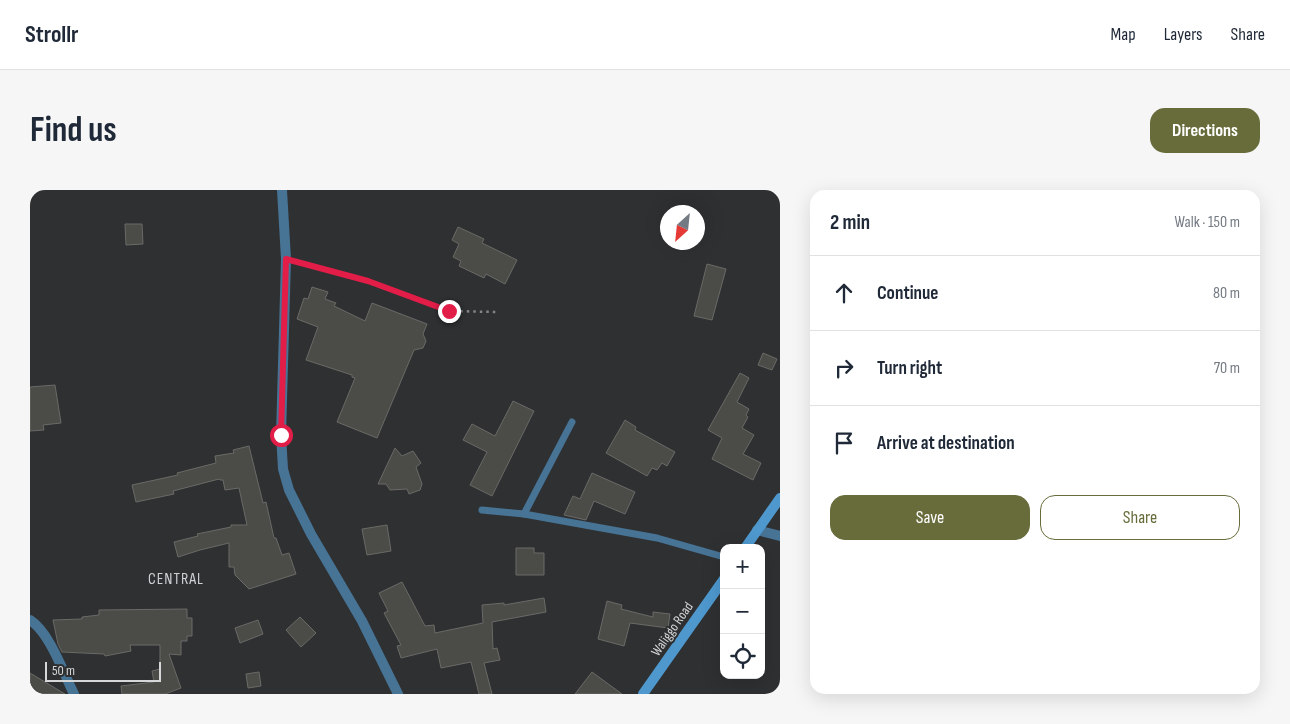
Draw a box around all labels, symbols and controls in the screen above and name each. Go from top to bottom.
text: Strollr [25,20,79,49]
text: Map [1111,24,1136,45]
text: Layers [1164,24,1203,45]
text: Share [1231,24,1265,45]
button: Directions [1150,108,1260,153]
text: Find us [30,109,117,152]
north arrow [660,205,705,250]
text: 2 min [830,210,870,235]
text: Walk · 150 m [1175,213,1240,232]
icon: ahead [830,279,858,307]
text: Continue [877,282,938,305]
text: 80 m [1213,284,1240,303]
route end [438,300,461,323]
icon: right [830,354,858,382]
text: Turn right [877,357,942,380]
text: 70 m [1214,359,1240,378]
route start [270,424,293,447]
icon: arrive [830,429,858,457]
text: Arrive at destination [877,432,1015,455]
button: Save [830,495,1030,540]
button: Share [1040,495,1240,540]
map controls [720,544,765,679]
button: + [720,544,765,589]
district label: CENTRAL [148,570,204,589]
button: − [720,589,765,634]
street label: Waliggo Road [647,599,697,659]
button: locate [720,634,765,679]
scale bar [45,659,161,682]
text: 50 m [52,662,75,679]

